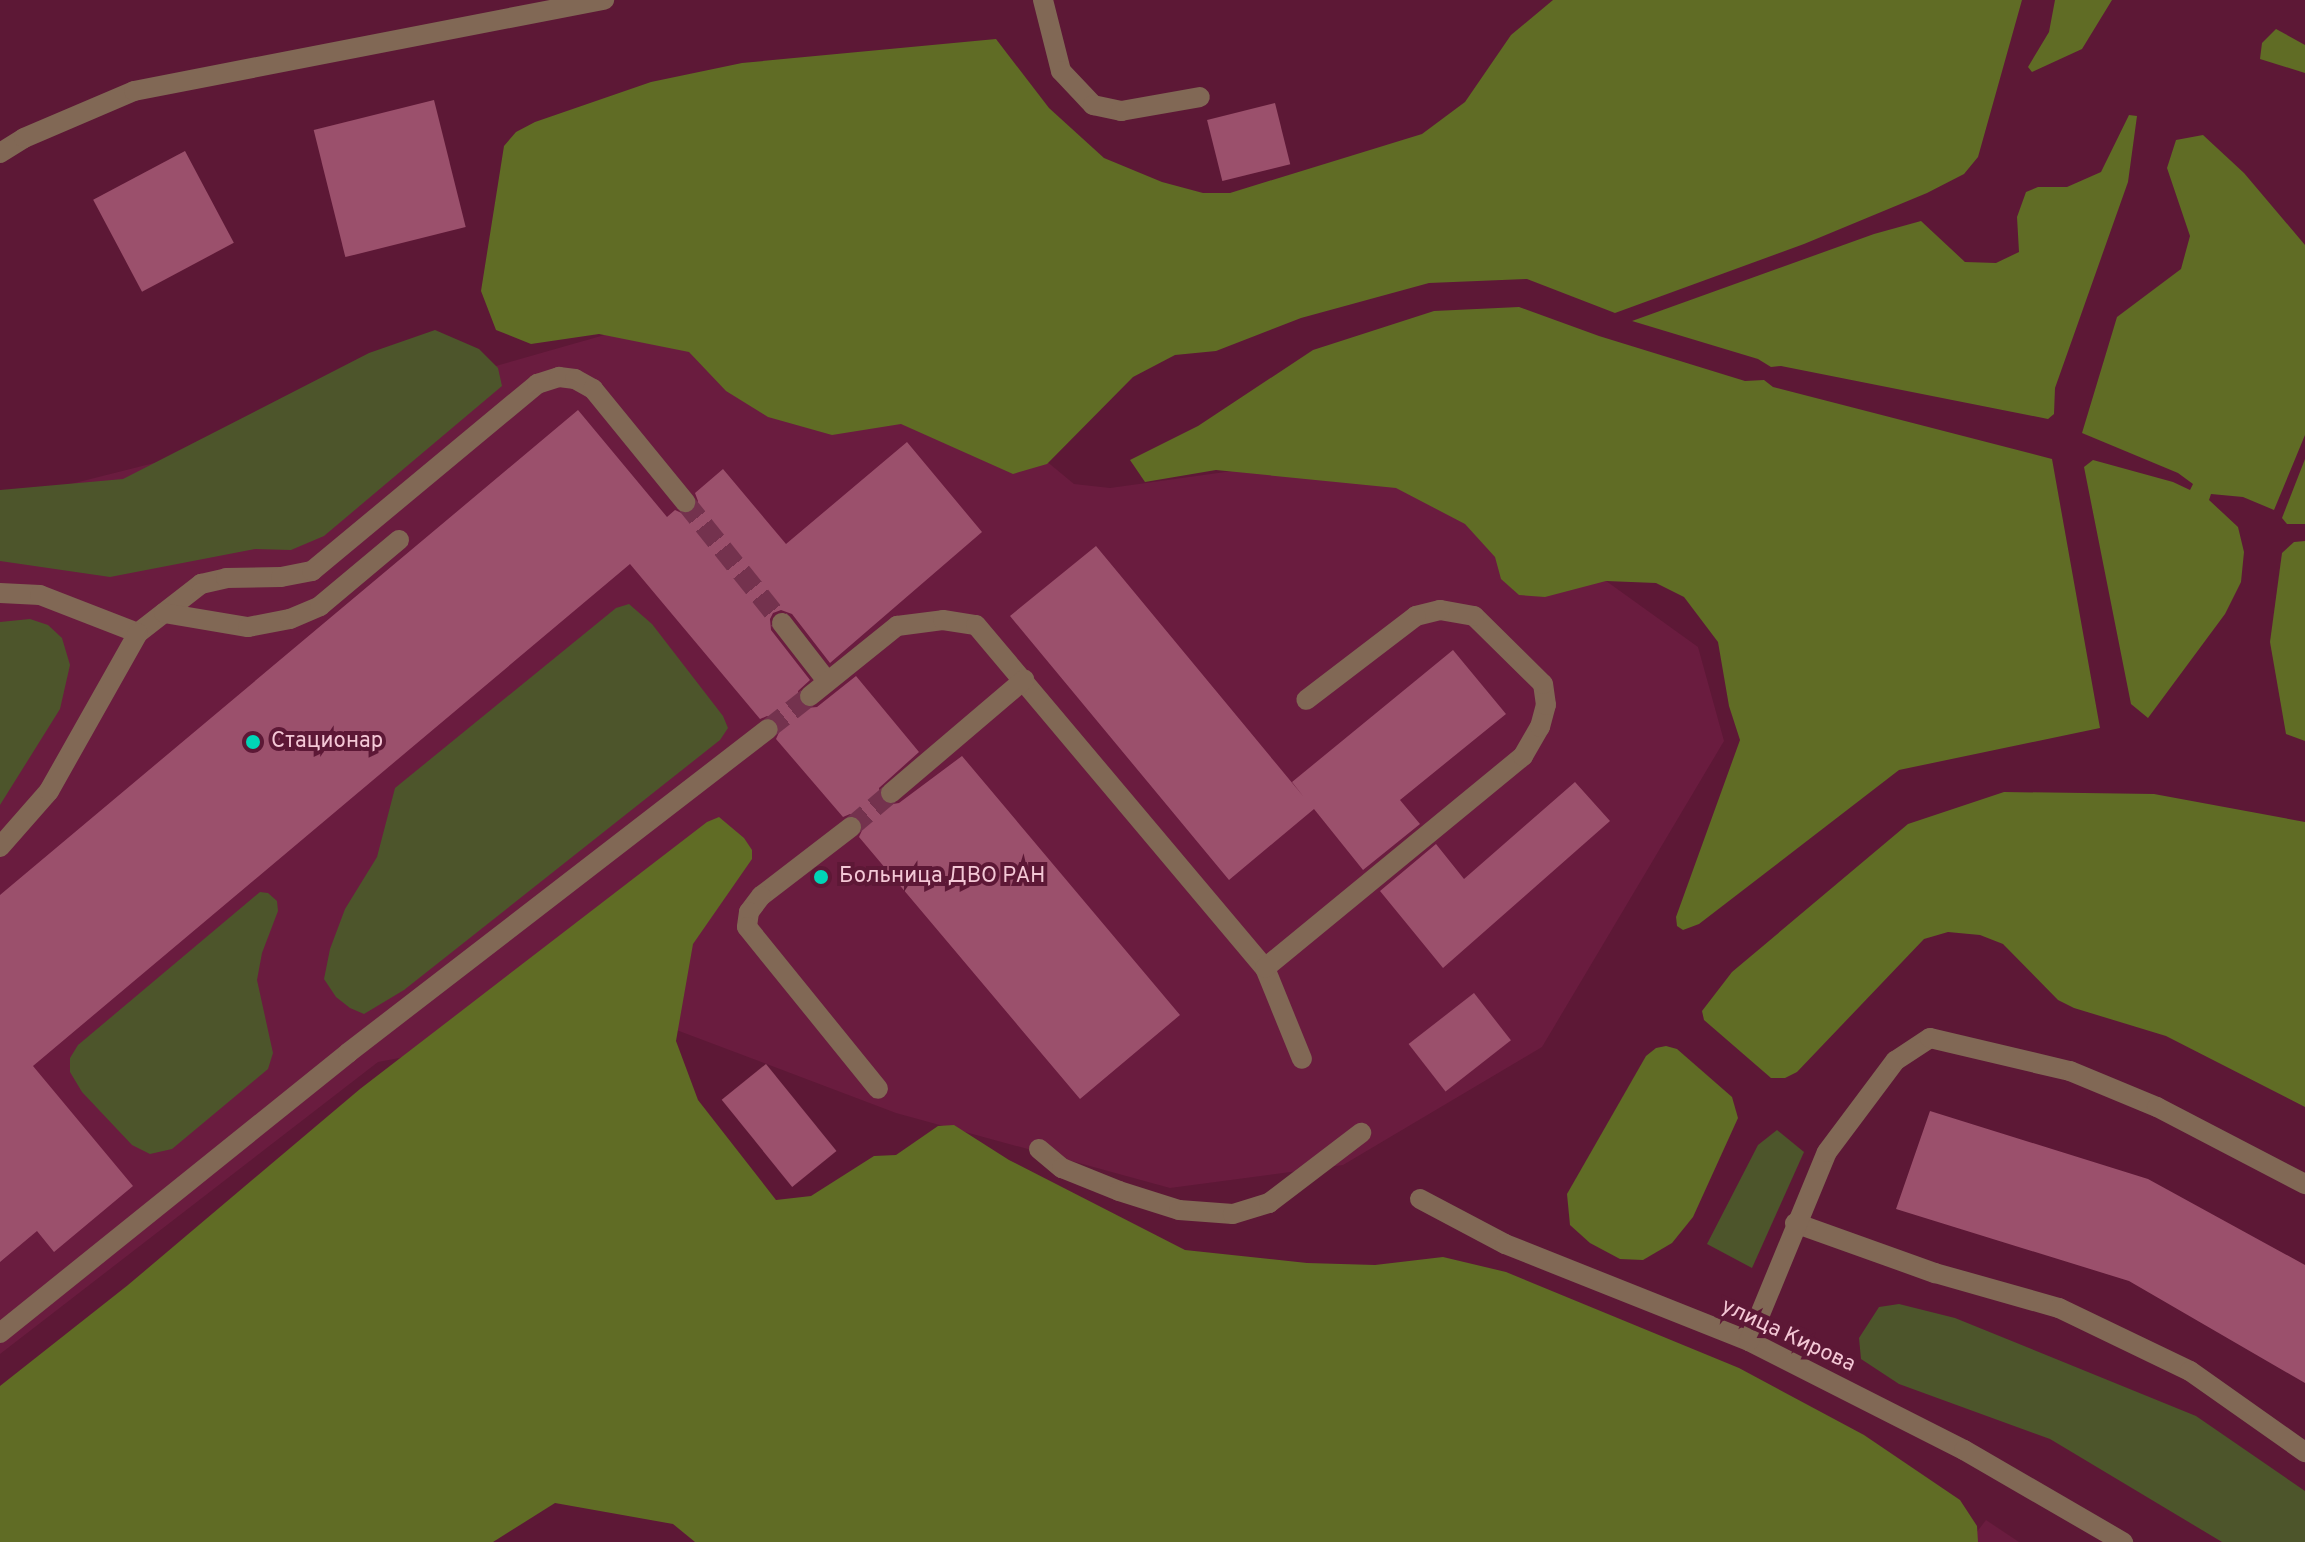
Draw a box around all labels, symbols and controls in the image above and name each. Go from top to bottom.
place label: Стационар [271,729,383,755]
marker: Стационар [242,731,264,753]
place label: Больница ДВО РАН [839,864,1045,890]
marker: Больница ДВО РАН [810,866,832,888]
street label: улица Кирова [1717,1293,1859,1379]

